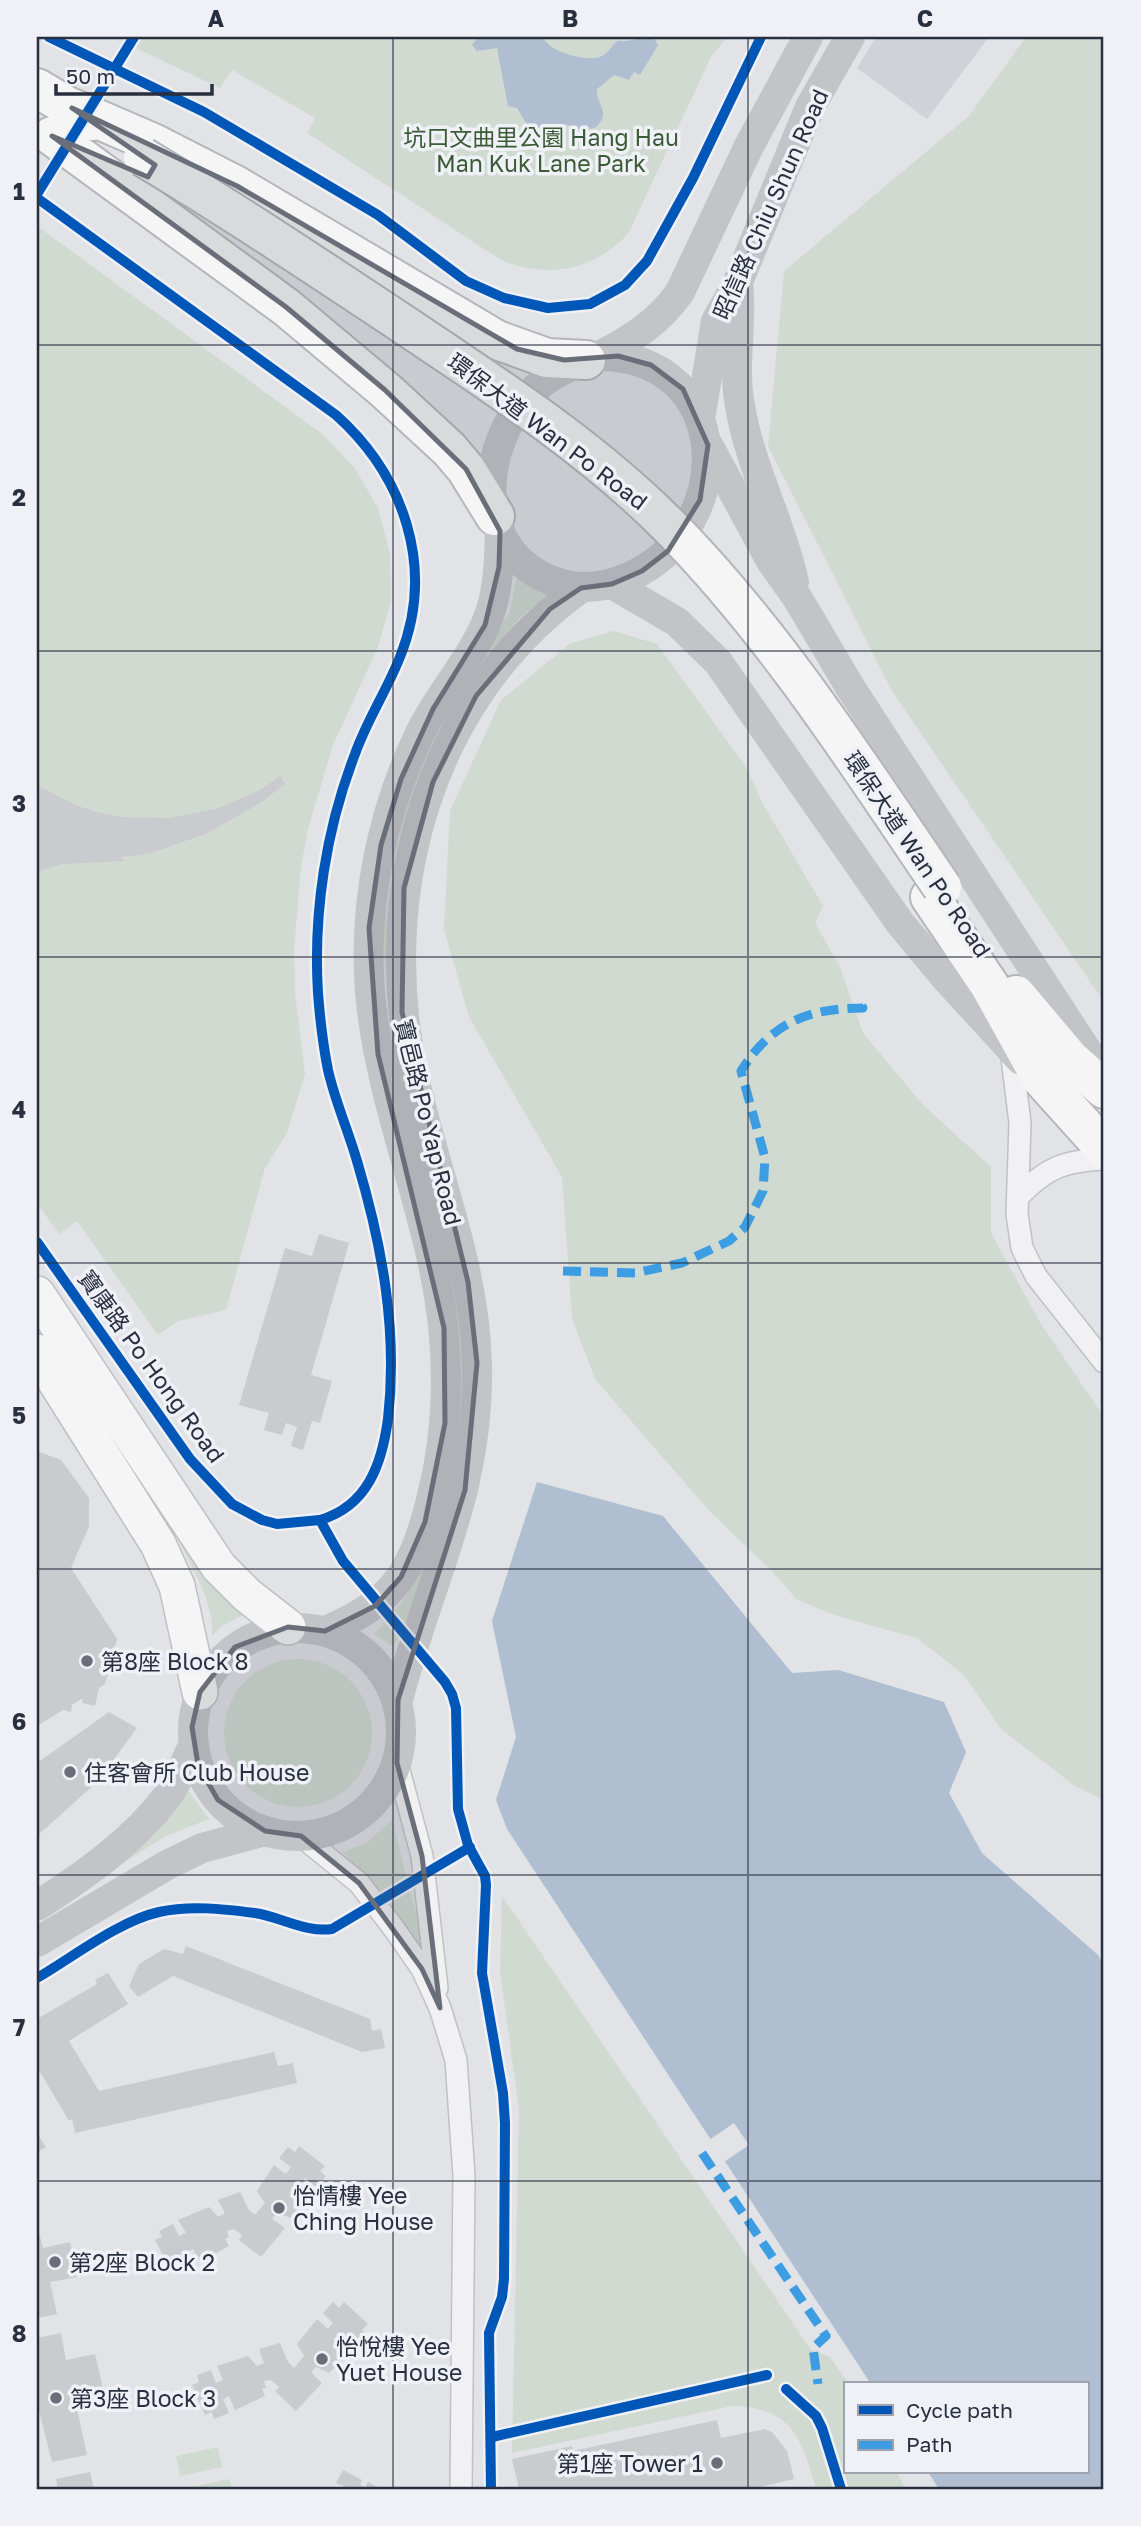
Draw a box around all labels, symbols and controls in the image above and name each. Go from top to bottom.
text: A [208,4,225,32]
text: B [562,4,578,32]
text: C [917,4,933,32]
scale bar [56,52,212,96]
text: 50 m [66,63,115,89]
street label: 昭信路 Chiu Shun Road [706,84,834,324]
park label: 坑口文曲里公園 Hang Hau Man Kuk Lane Park [403,123,679,177]
text: 1 [13,177,25,205]
street label: 環保大道 Wan Po Road [443,347,653,515]
text: 2 [12,483,26,511]
street label: 環保大道 Wan Po Road [839,746,997,962]
text: 3 [12,789,26,817]
street label: 寶邑路 Po Yap Road [390,1016,468,1228]
text: 4 [12,1095,26,1123]
street label: 寶康路 Po Hong Road [73,1264,231,1468]
text: 5 [12,1401,26,1429]
place label: 第8座 Block 8 [101,1647,248,1675]
marker: 第8座 Block 8 [79,1653,95,1669]
text: 6 [12,1707,26,1735]
place label: 住客會所 Club House [84,1758,309,1786]
marker: 住客會所 Club House [62,1764,78,1780]
text: 7 [13,2013,25,2041]
place label: 怡情樓 Yee Ching House [293,2181,434,2235]
marker: 怡情樓 Yee Ching House [271,2200,287,2216]
place label: 第2座 Block 2 [69,2248,215,2276]
marker: 第2座 Block 2 [47,2254,63,2270]
text: 8 [12,2319,26,2347]
place label: 怡悅樓 Yee Yuet House [336,2332,462,2386]
marker: 怡悅樓 Yee Yuet House [314,2351,330,2367]
legend [844,2382,1088,2474]
place label: 第3座 Block 3 [70,2384,216,2412]
marker: 第3座 Block 3 [48,2390,64,2406]
text: Cycle path [906,2397,1013,2423]
text: Path [906,2431,953,2457]
place label: 第1座 Tower 1 [557,2449,703,2477]
marker: 第1座 Tower 1 [709,2455,725,2471]

